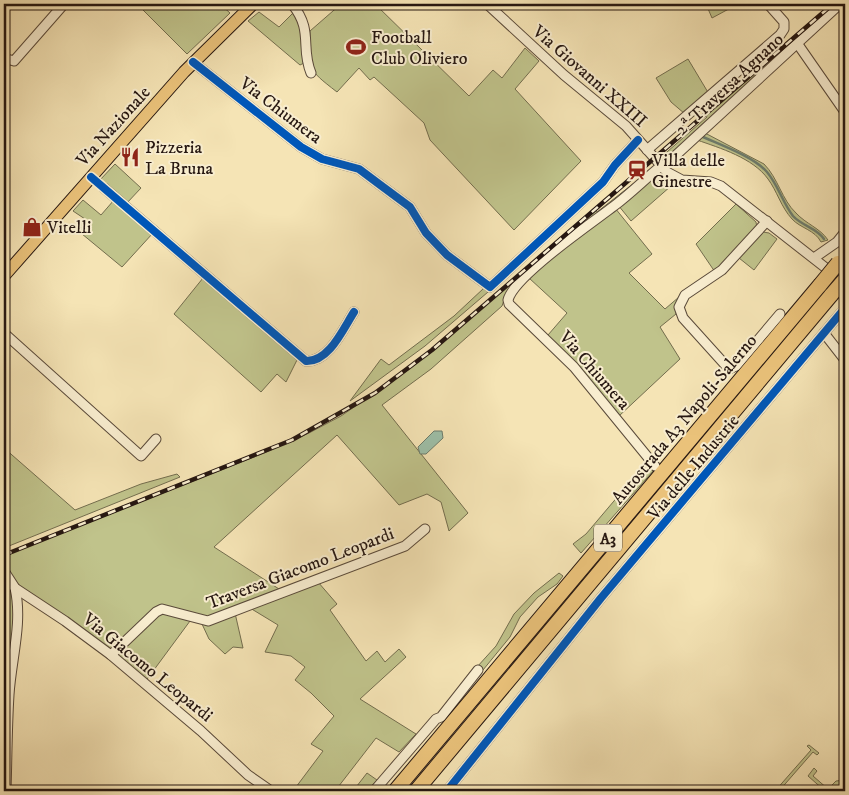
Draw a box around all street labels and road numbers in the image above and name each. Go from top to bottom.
street label: Via Giovanni XXIII [527,20,651,132]
street label: 2ª Traversa Agnano [671,29,789,141]
street label: Via Chiumera [234,72,326,149]
street label: Via Nazionale [71,82,156,172]
street label: Via Chiumera [553,326,635,415]
street label: Autostrada A3 Napoli-Salerno [607,330,762,509]
street label: Via delle Industrie [643,410,744,526]
street label: Traversa Giacomo Leopardi [203,523,397,615]
road number: A3 [594,524,622,552]
street label: Via Giacomo Leopardi [77,608,217,727]

